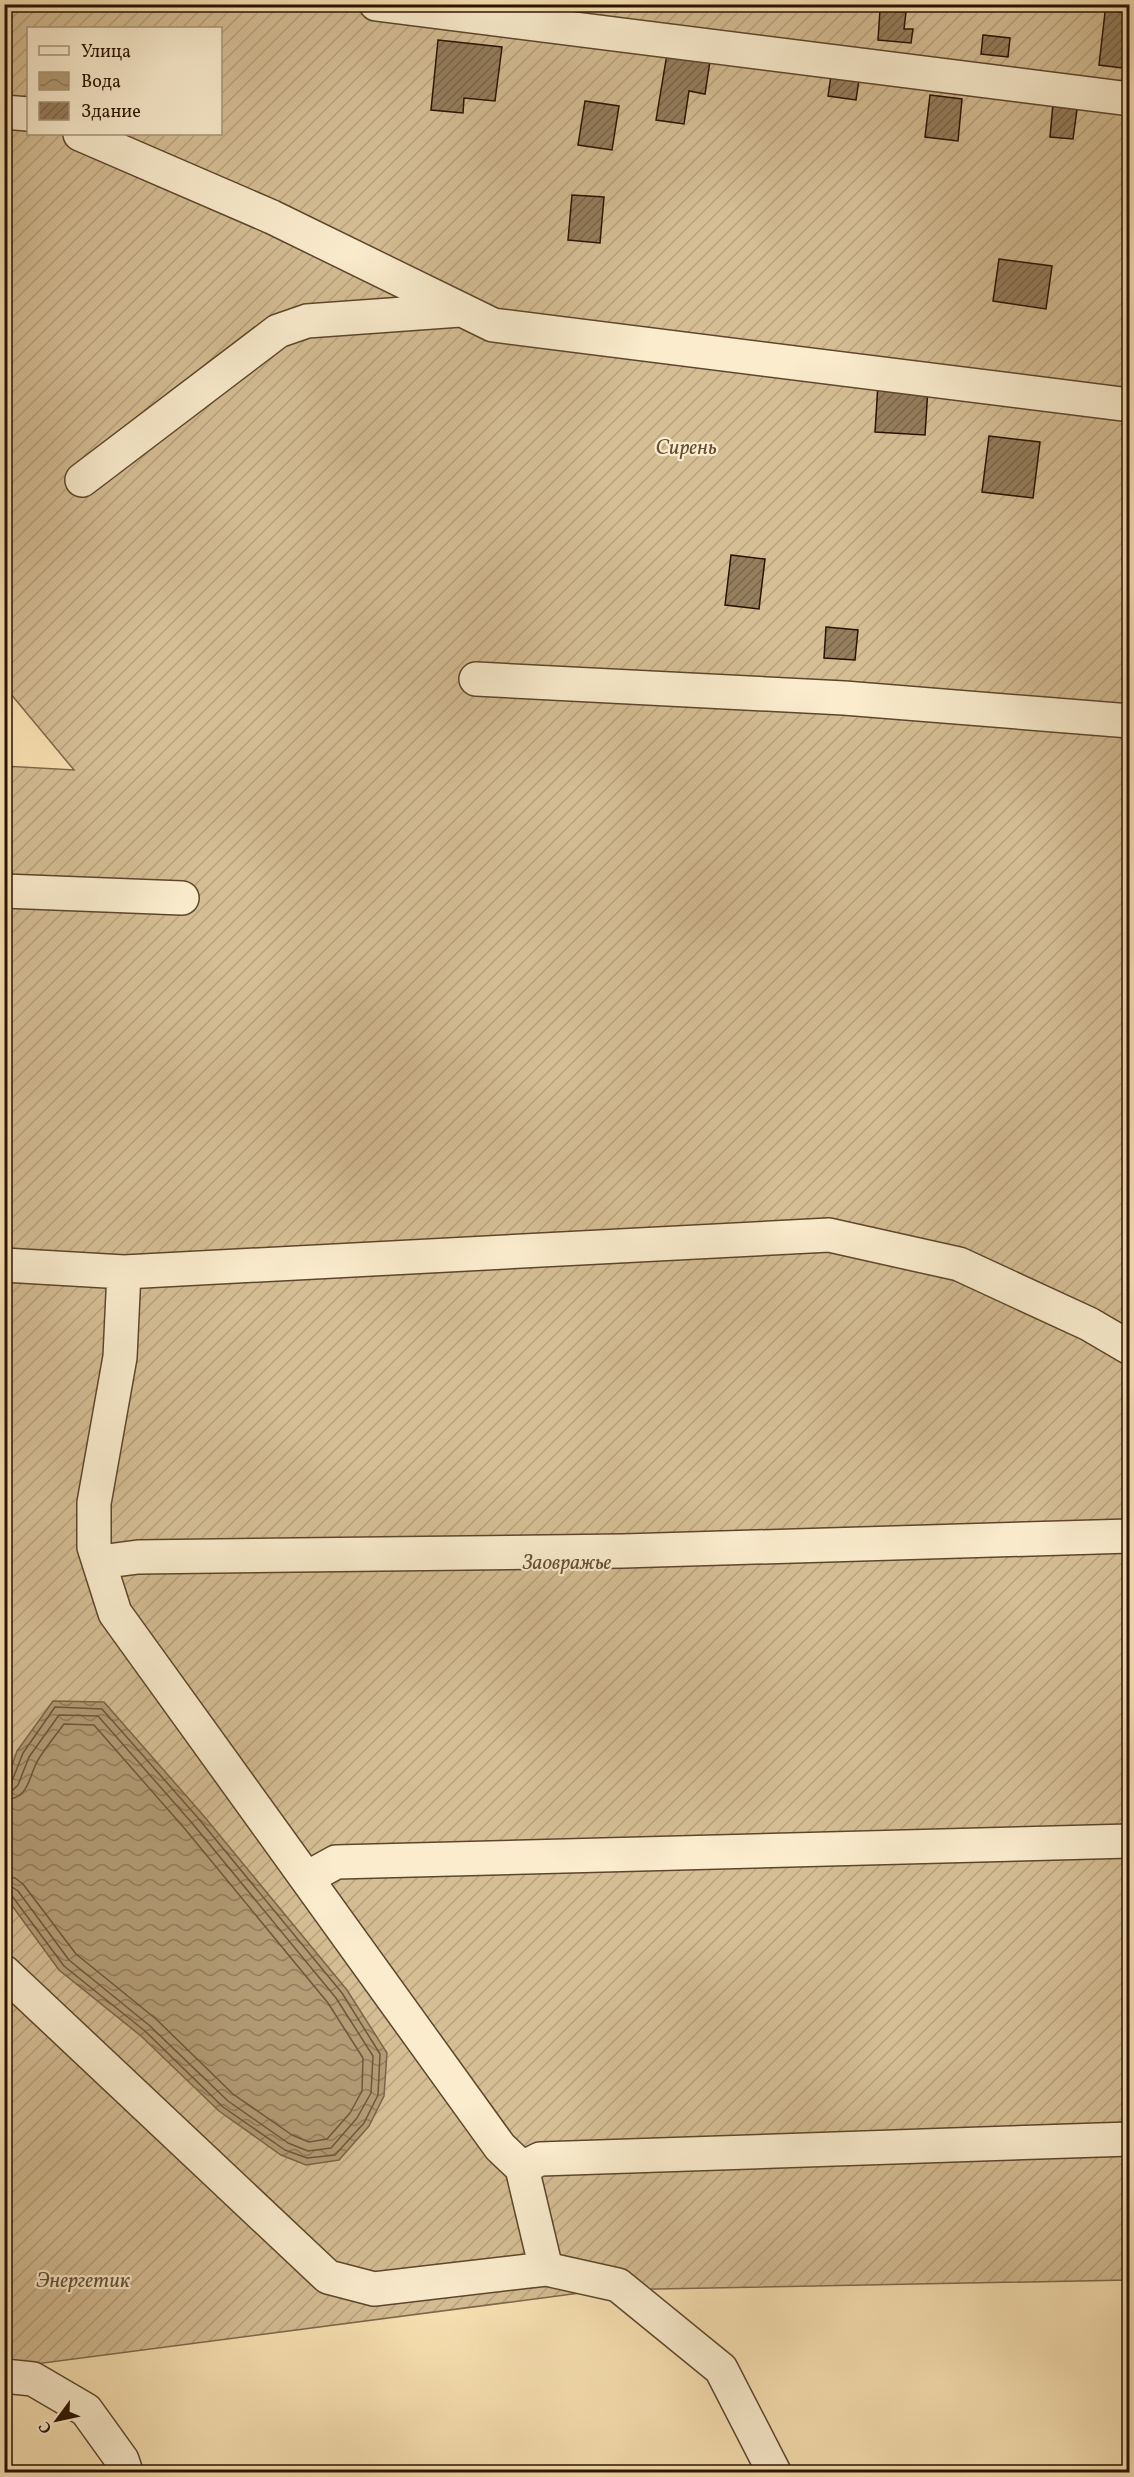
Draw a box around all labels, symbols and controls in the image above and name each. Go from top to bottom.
legend [27,27,222,135]
text: Улица [81,40,131,65]
text: Вода [81,70,121,95]
text: Здание [81,100,141,125]
park label: Сирень [655,434,717,463]
park label: Заовражье [522,1549,612,1578]
park label: Энергетик [36,2267,131,2296]
north arrow [27,2390,87,2450]
text: С [34,2417,58,2437]

